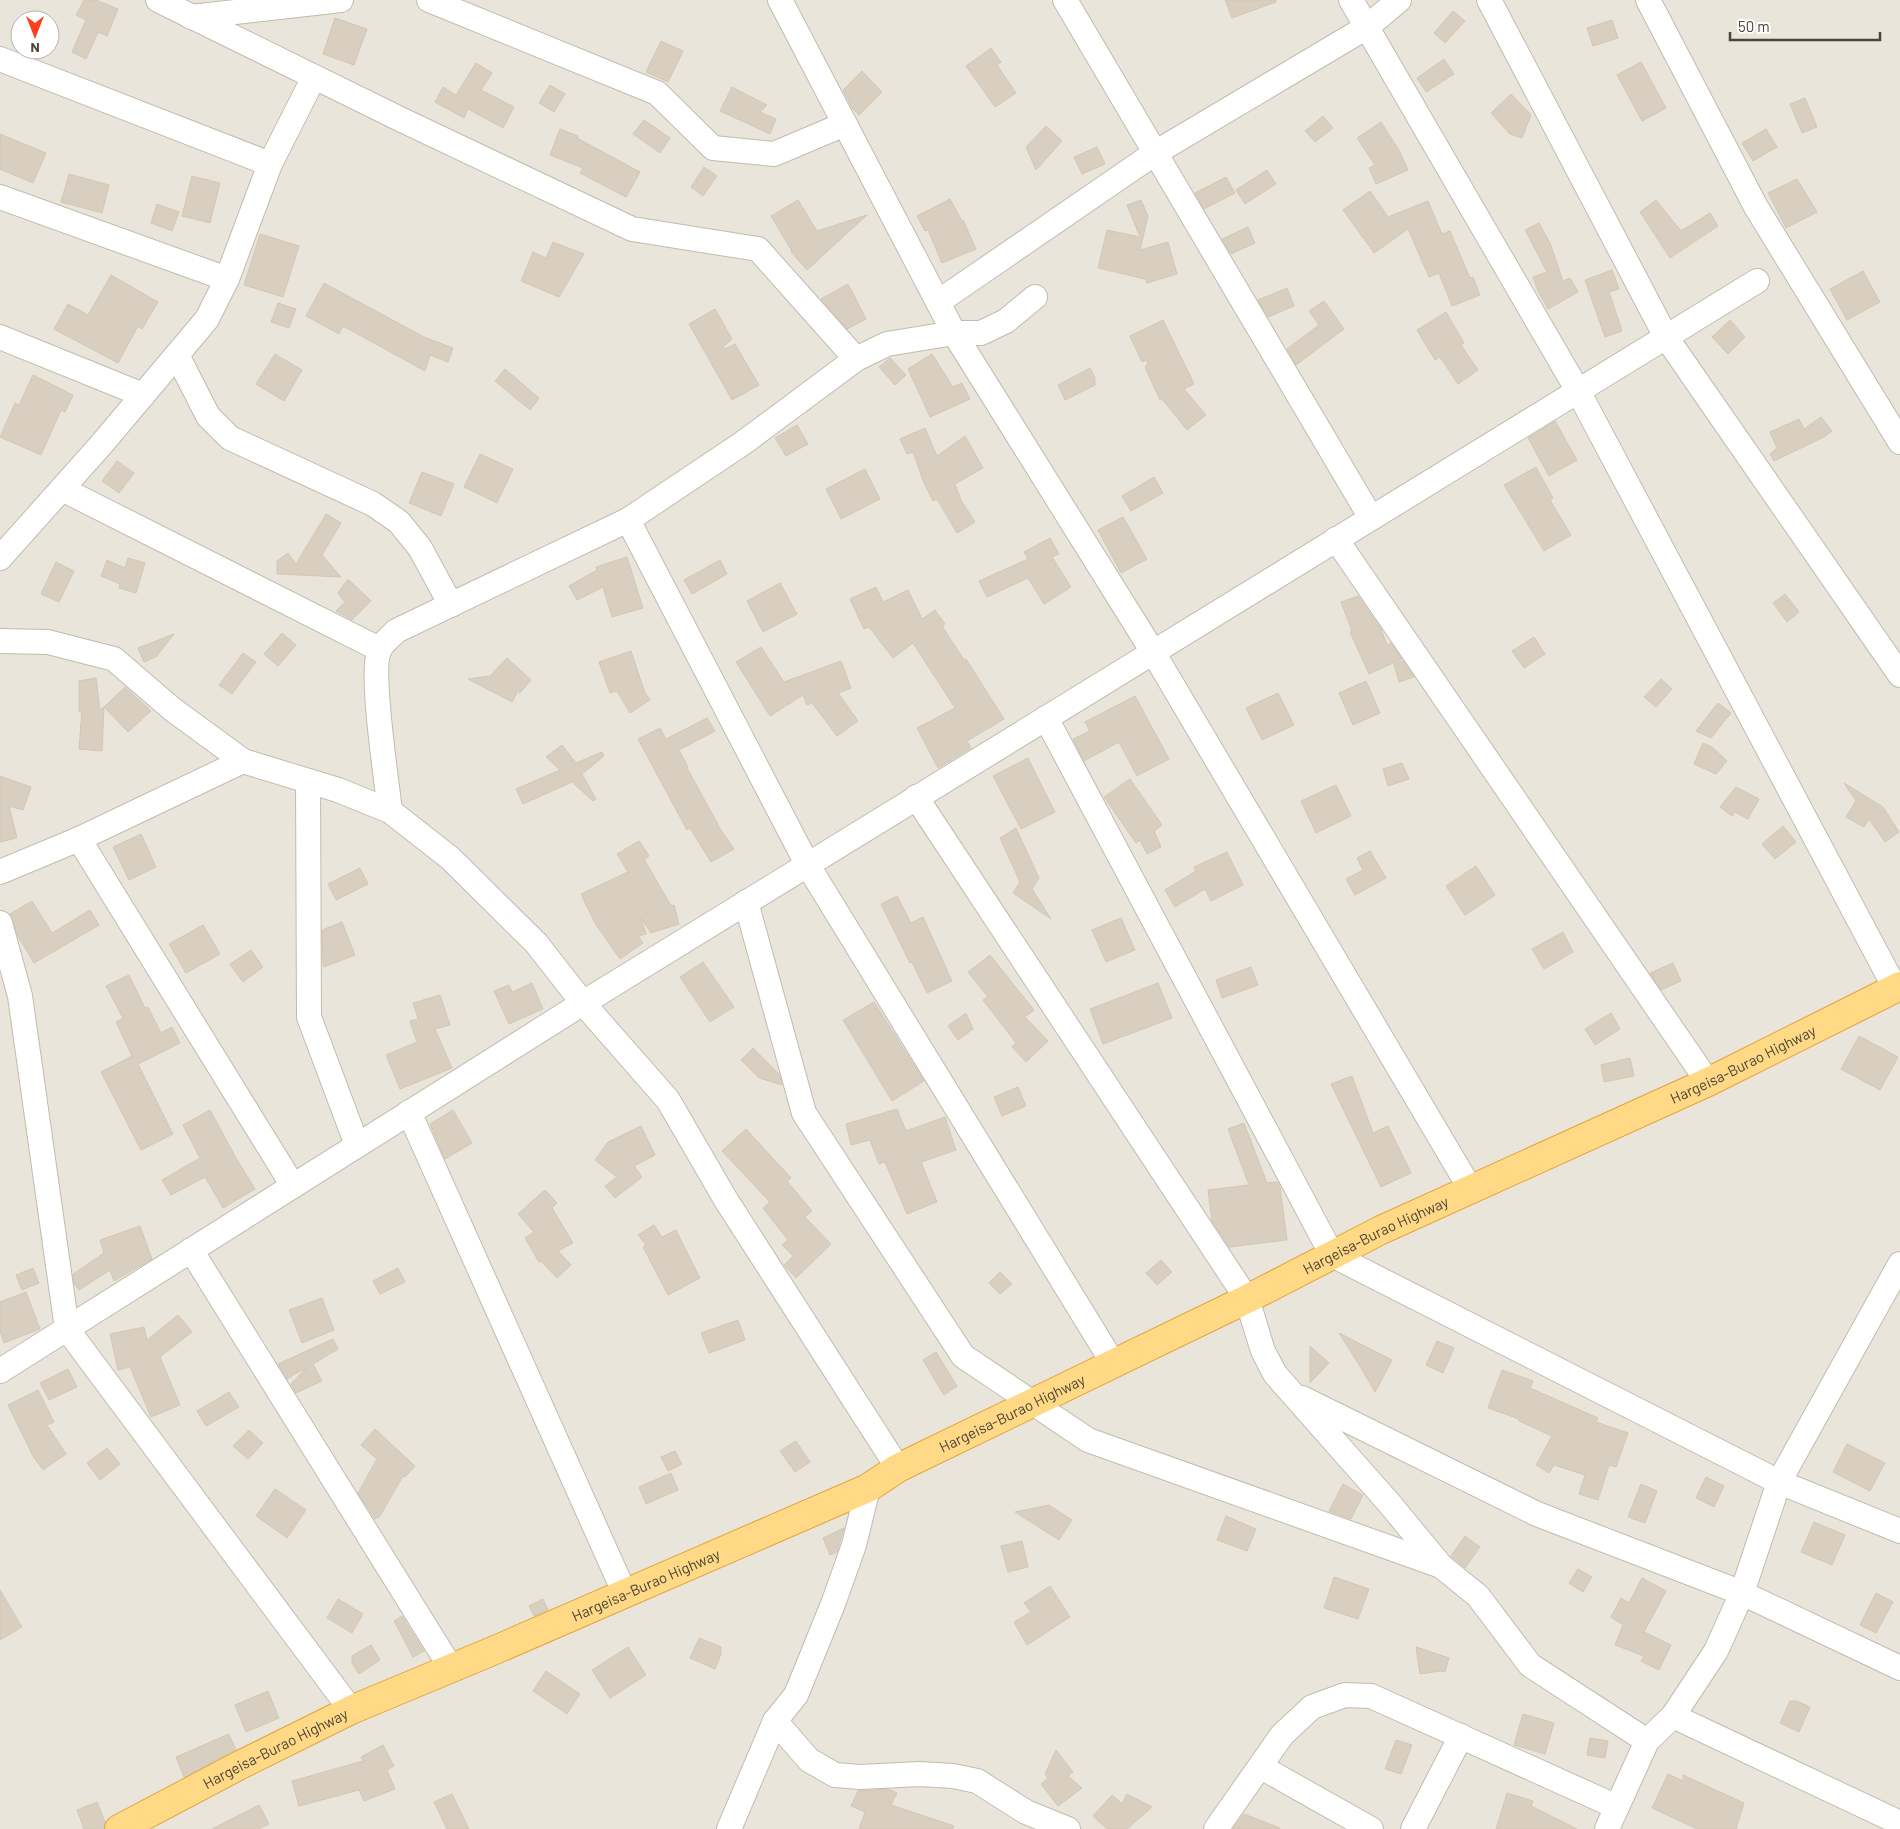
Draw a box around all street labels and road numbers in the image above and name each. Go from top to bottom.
street label: Hargeisa-Burao Highway [1667,1021,1819,1107]
street label: Hargeisa-Burao Highway [1300,1192,1451,1278]
street label: Hargeisa-Burao Highway [936,1370,1088,1456]
street label: Hargeisa-Burao Highway [569,1544,723,1625]
street label: Hargeisa-Burao Highway [200,1704,351,1792]

